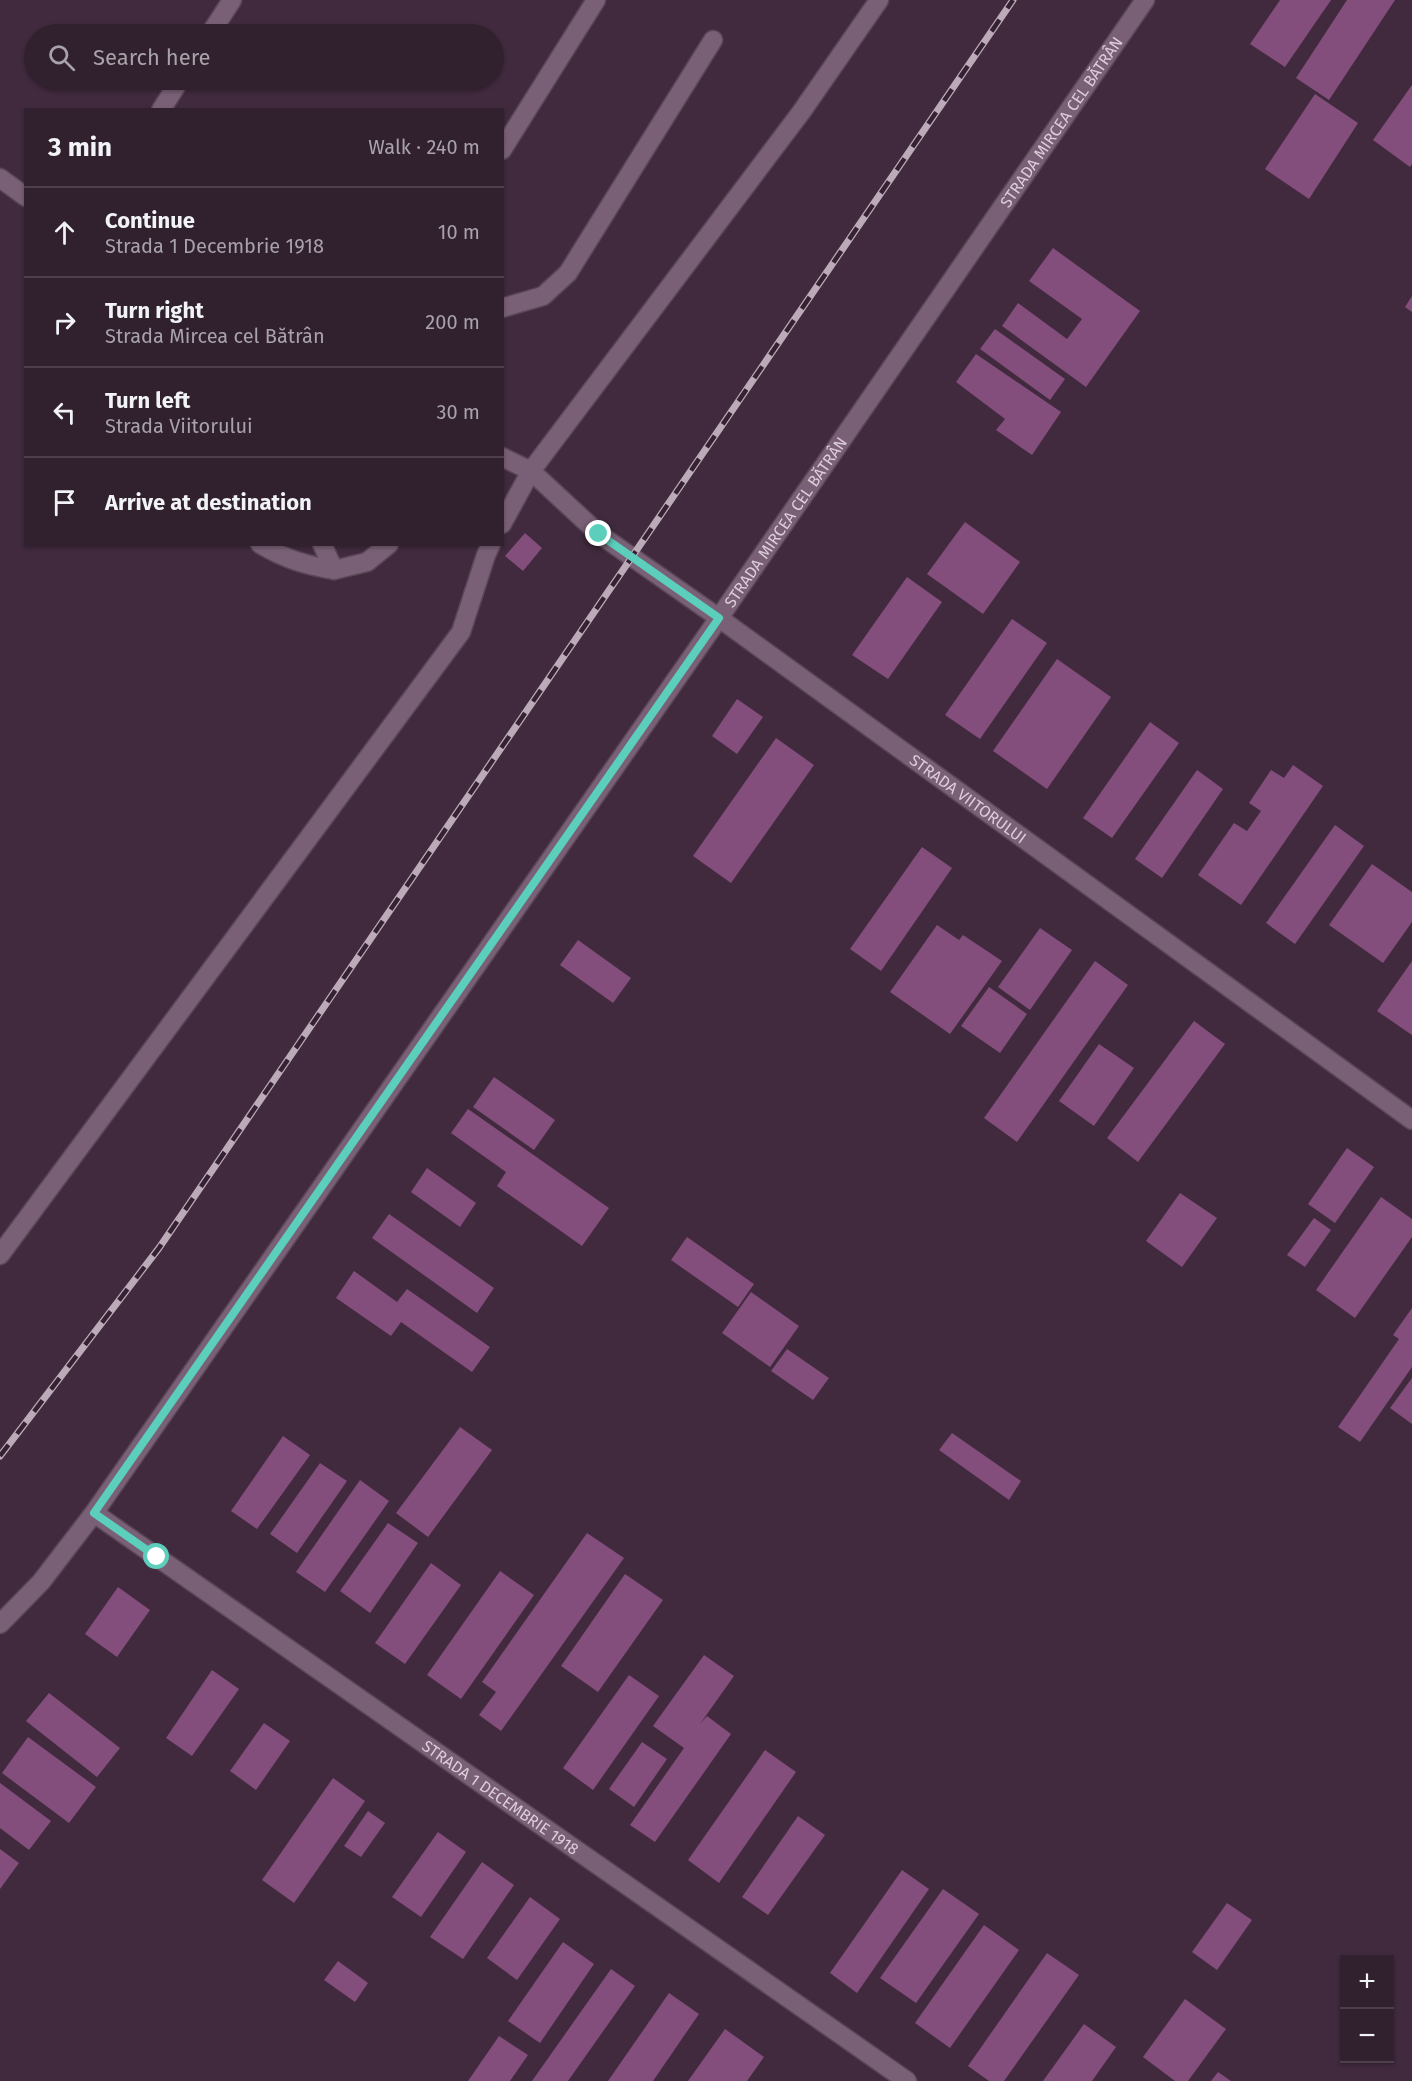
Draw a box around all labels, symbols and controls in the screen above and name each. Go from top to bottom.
search box [24,24,504,90]
street label: STRADA MIRCEA CEL BĂTRÂN [996,33,1127,211]
icon: search [45,41,78,74]
text: Search here [93,44,211,71]
text: 3 min [48,132,112,163]
text: Walk · 240 m [368,135,480,159]
text: Continue [105,207,195,234]
icon: ahead [48,216,81,249]
text: 10 m [438,220,480,244]
text: Strada 1 Decembrie 1918 [105,234,324,258]
text: Turn right [105,297,204,324]
icon: right [48,306,81,339]
text: 200 m [425,310,480,334]
text: Strada Mircea cel Bătrân [105,324,325,348]
text: Turn left [105,387,190,414]
icon: left [48,396,81,429]
text: 30 m [436,400,480,424]
text: Strada Viitorului [105,414,253,438]
street label: STRADA MIRCEA CEL BĂTRÂN [720,433,851,611]
icon: arrive [48,486,81,519]
text: Arrive at destination [105,489,312,516]
route end [585,520,611,546]
street label: STRADA VIITORULUI [906,750,1030,847]
route start [143,1543,169,1569]
street label: STRADA 1 DECEMBRIE 1918 [418,1736,582,1859]
map controls [1340,1955,1394,2063]
button: + [1340,1955,1394,2009]
button: − [1340,2009,1394,2063]

